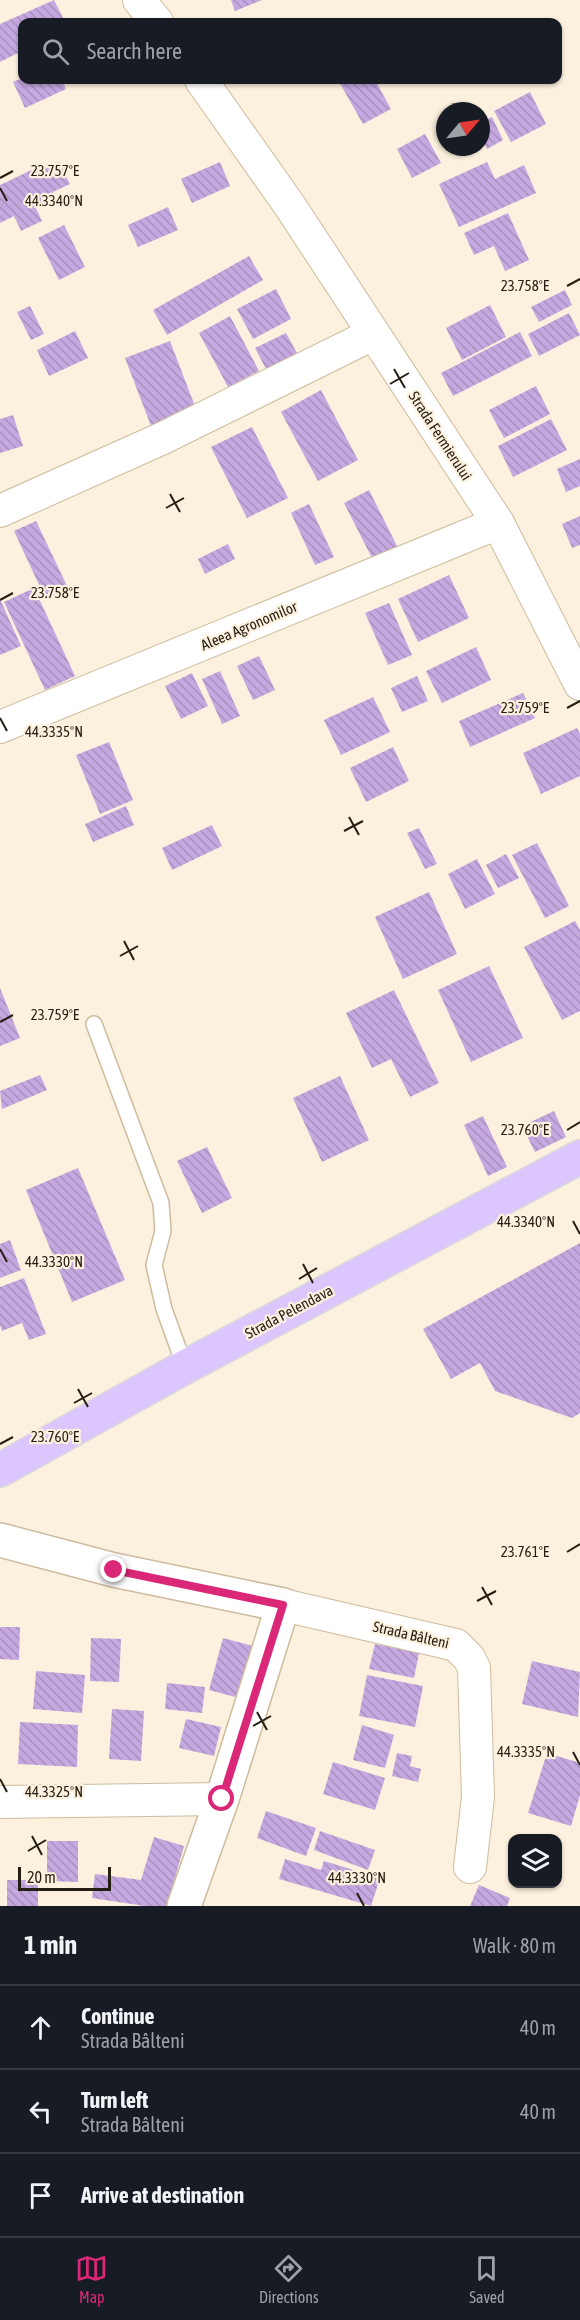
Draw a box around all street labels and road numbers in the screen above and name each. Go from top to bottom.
street label: Strada Fermierului [405,388,475,483]
street label: Aleea Agronomilor [198,597,300,653]
street label: Strada Pelendava [242,1281,336,1342]
street label: Strada Bâlteni [371,1617,451,1652]

